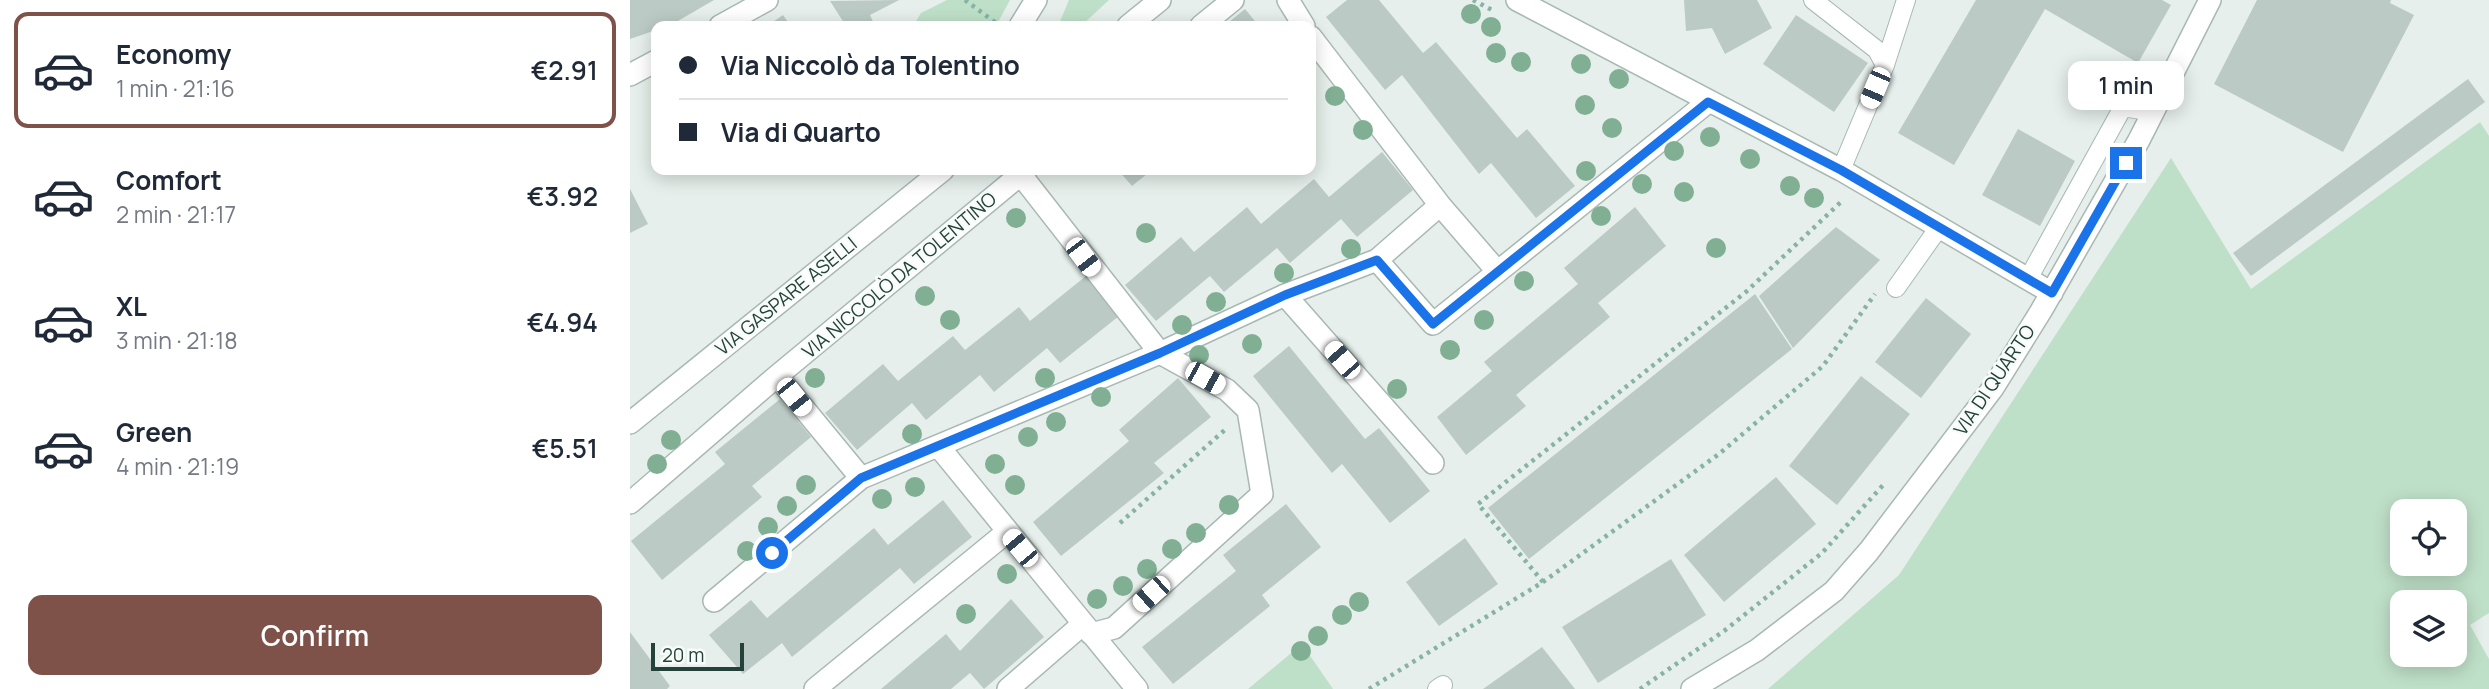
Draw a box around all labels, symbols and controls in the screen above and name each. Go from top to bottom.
text: Economy [116,36,231,72]
icon: car [32,39,95,102]
text: Via Niccolò da Tolentino [721,47,1020,83]
text: €2.91 [531,52,598,88]
callout: 1 min [2068,61,2184,110]
car [1858,65,1893,111]
text: 1 min [2099,69,2153,101]
text: 1 min · 21:16 [116,72,235,104]
text: Via di Quarto [721,114,881,150]
route end [2110,147,2142,179]
text: Comfort [116,162,222,198]
icon: car [32,165,95,228]
text: €3.92 [527,178,598,214]
street label: VIA NICCOLÒ DA TOLENTINO [796,186,1002,364]
text: 2 min · 21:17 [116,198,236,230]
street label: VIA GASPARE ASELLI [710,231,862,361]
car [1062,234,1105,280]
text: XL [116,288,147,324]
icon: car [32,291,95,354]
text: €4.94 [527,304,598,340]
street label: VIA DI QUARTO [1947,319,2041,440]
text: 3 min · 21:18 [116,324,238,356]
car [1321,337,1364,383]
car [1182,359,1229,397]
car [773,374,816,420]
text: Green [116,414,192,450]
icon: car [32,417,95,480]
text: €5.51 [532,430,598,466]
text: 4 min · 21:19 [116,450,239,482]
map controls [2390,499,2467,667]
button: locate [2390,499,2467,576]
car [999,525,1042,571]
route start [756,537,788,569]
car [1129,572,1174,616]
button: layers [2390,590,2467,667]
button: Confirm [28,595,602,675]
scale bar [651,640,744,672]
text: 20 m [662,642,704,668]

